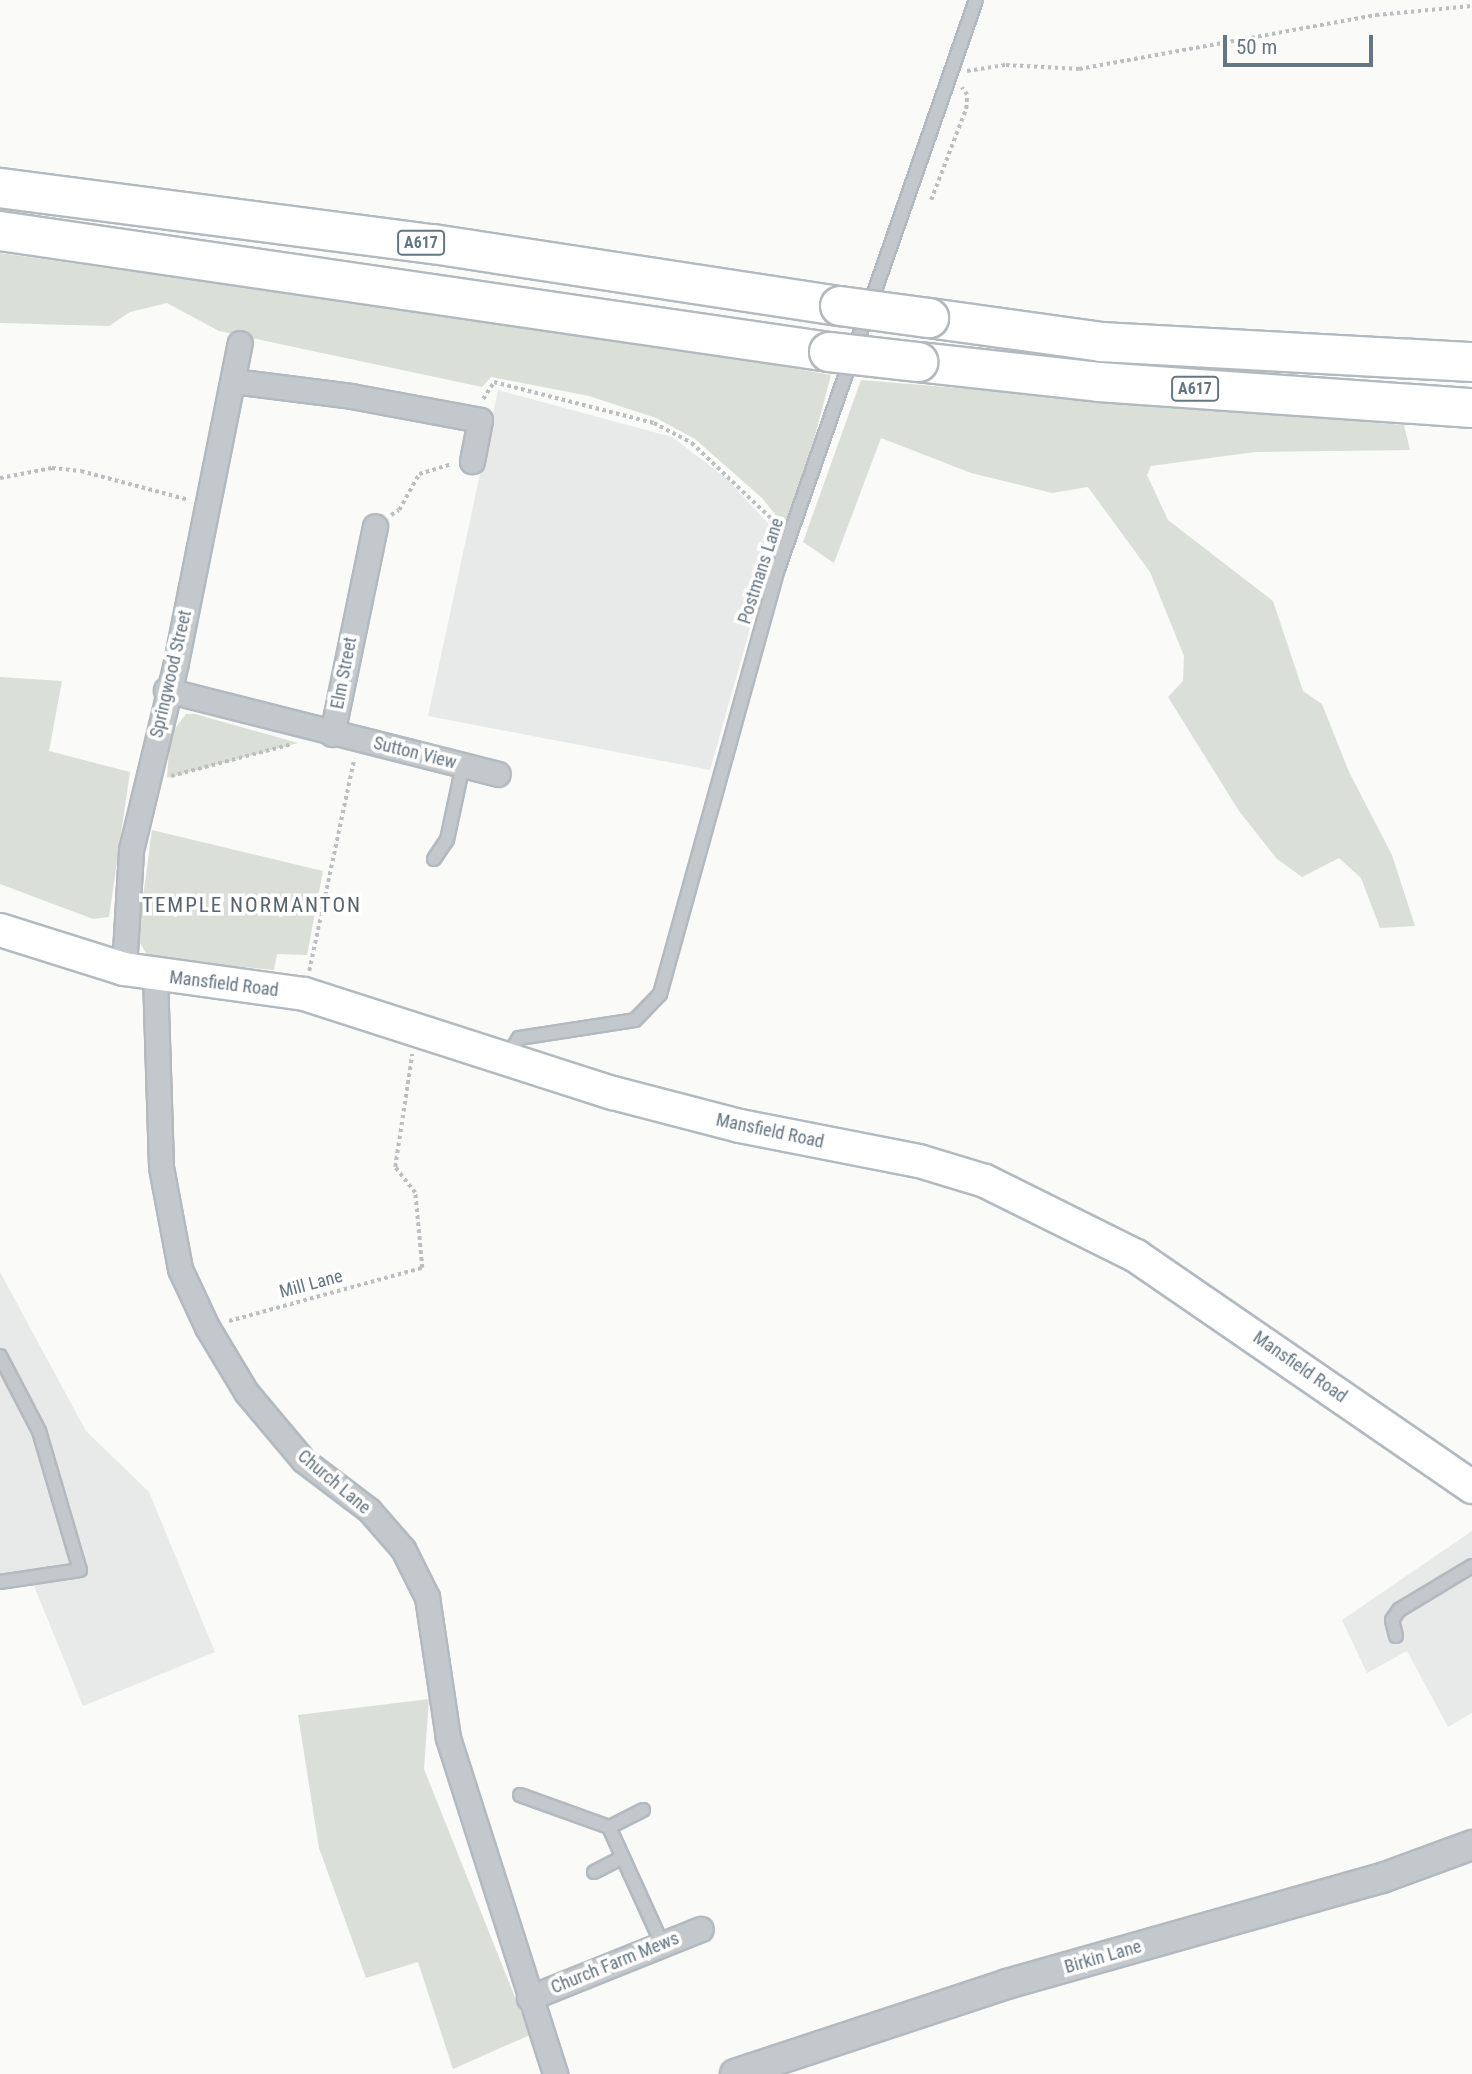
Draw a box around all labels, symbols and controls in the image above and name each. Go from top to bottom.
scale bar [1227,21,1378,65]
text: 50 m [1236,35,1277,59]
road number: A617 [396,230,446,256]
road number: A617 [1170,376,1220,402]
street label: Postmans Lane [734,515,788,627]
street label: Springwood Street [146,608,196,740]
street label: Elm Street [326,635,362,711]
street label: Sutton View [371,732,459,774]
district label: TEMPLE NORMANTON [144,892,360,918]
street label: Mansfield Road [168,967,280,1001]
street label: Mansfield Road [714,1109,826,1153]
street label: Mill Lane [277,1265,345,1303]
street label: Mansfield Road [1249,1327,1351,1407]
street label: Church Lane [293,1445,375,1519]
street label: Church Farm Mews [548,1927,682,1999]
street label: Birkin Lane [1062,1936,1144,1978]

